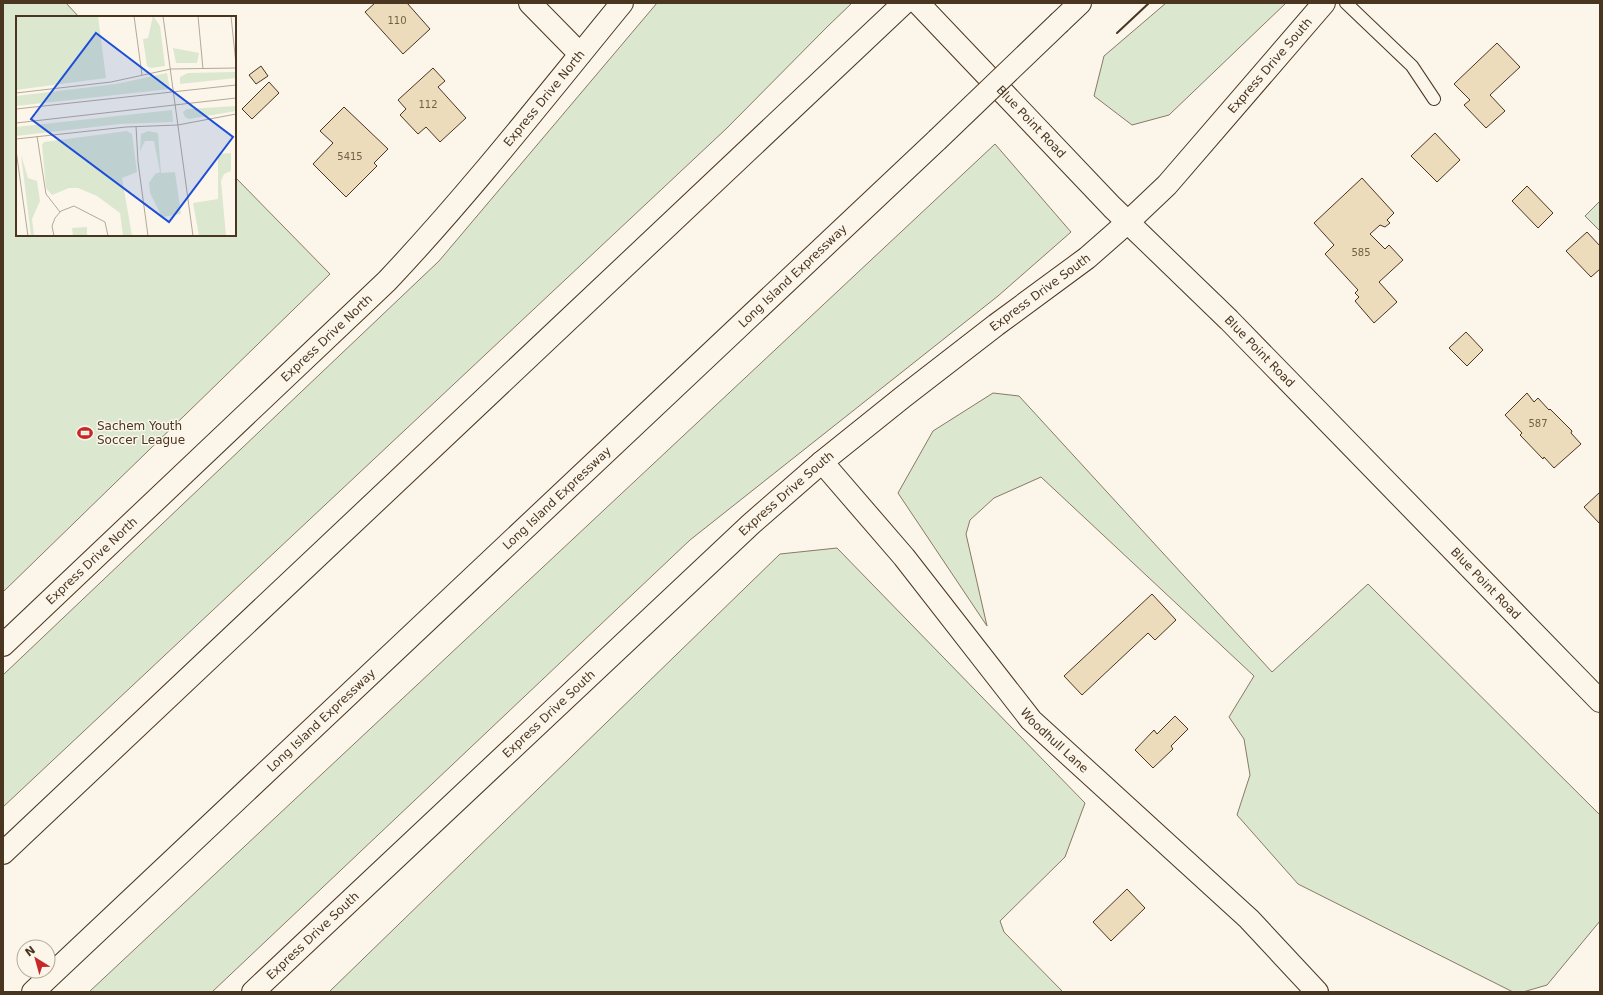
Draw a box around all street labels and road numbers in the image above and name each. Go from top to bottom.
street label: Express Drive South [1225,15,1315,116]
street label: Express Drive North [501,48,588,149]
street label: Blue Point Road [993,83,1069,161]
street label: Long Island Expressway [736,222,850,330]
street label: Express Drive South [987,251,1093,334]
street label: Express Drive North [278,292,375,385]
street label: Blue Point Road [1222,313,1297,390]
street label: Long Island Expressway [500,444,614,553]
street label: Express Drive South [736,448,837,539]
street label: Express Drive North [43,515,140,607]
street label: Blue Point Road [1448,545,1523,622]
street label: Long Island Expressway [264,666,378,775]
street label: Express Drive South [500,667,598,761]
street label: Woodhull Lane [1017,705,1091,776]
street label: Express Drive South [264,889,362,983]

